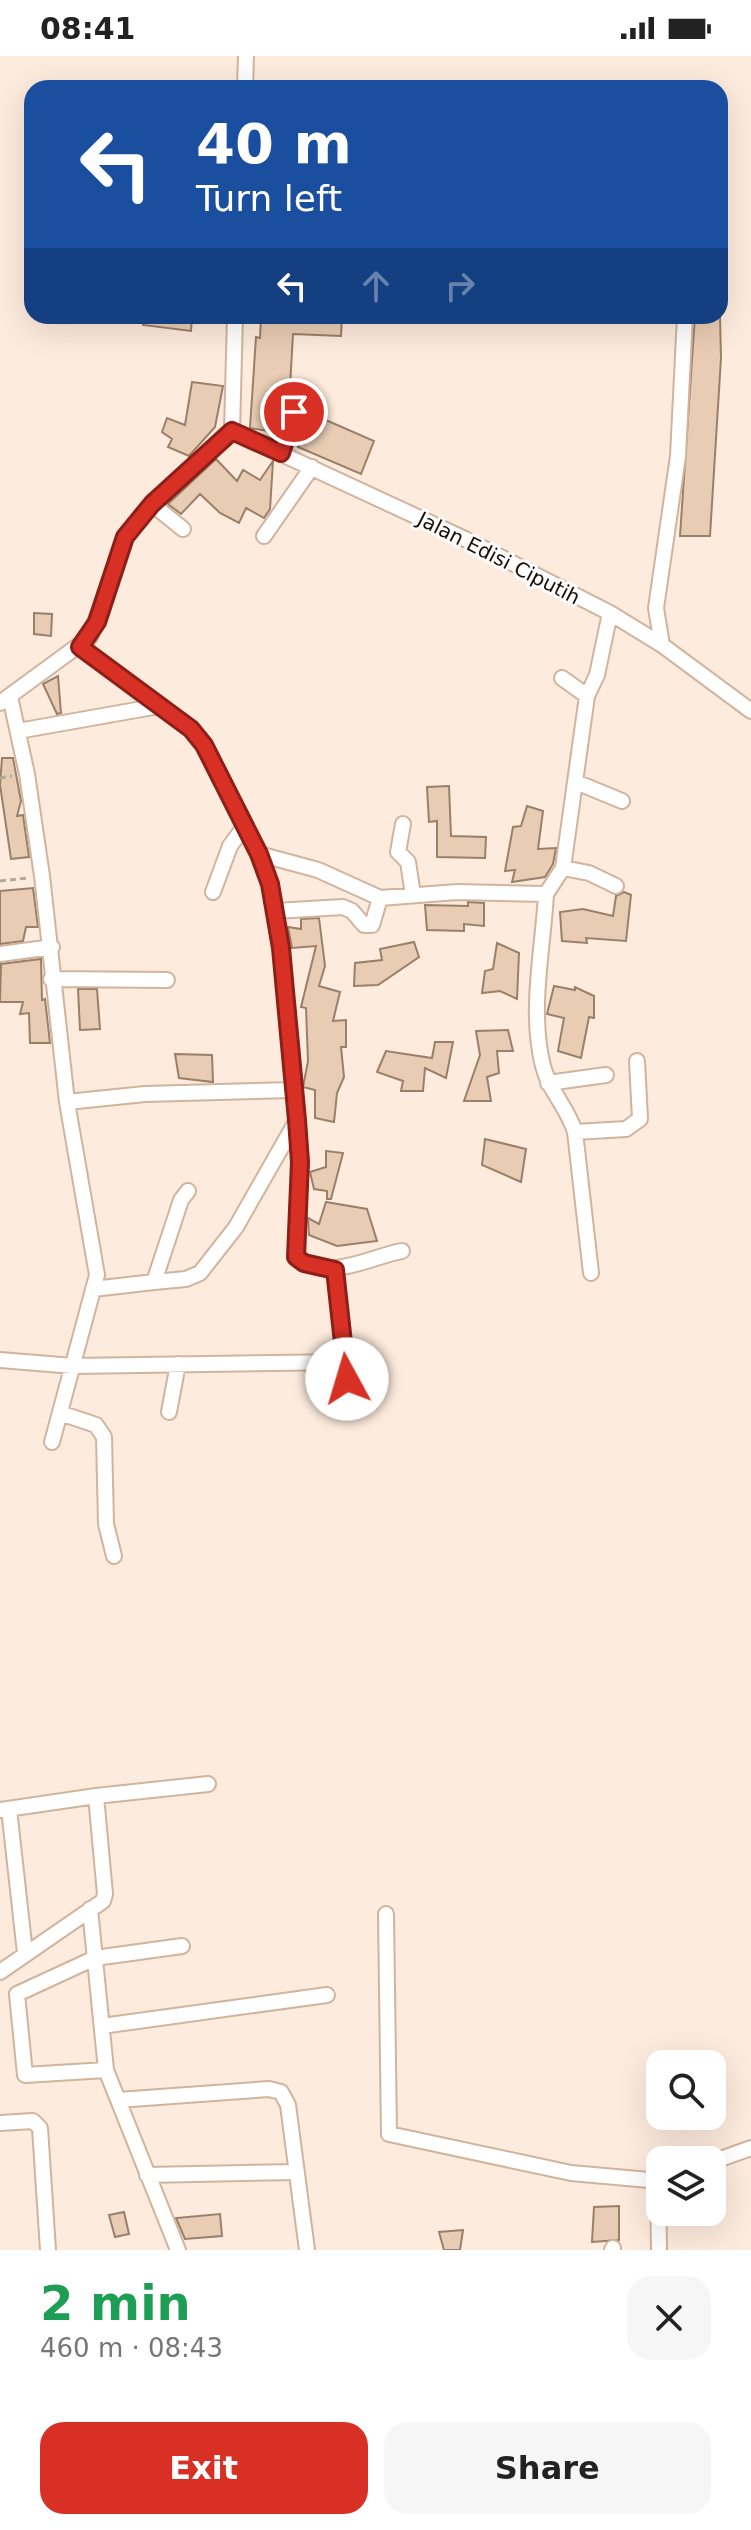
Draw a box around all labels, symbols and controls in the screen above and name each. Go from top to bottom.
text: 08:41 [40,11,136,46]
text: 40 m [196,111,352,176]
icon: left [64,112,168,216]
text: Turn left [196,178,342,219]
icon: left [270,264,314,308]
icon: ahead [354,264,398,308]
icon: right [438,264,482,308]
pin [260,378,328,446]
icon: arrive [272,390,316,434]
street label: Jalan Edisi Ciputih [412,506,584,609]
position arrow [305,1337,389,1421]
map controls [646,2050,726,2226]
button: search [646,2050,726,2130]
button: layers [646,2146,726,2226]
text: 2 min [40,2275,191,2331]
button: close [627,2276,711,2360]
text: 460 m · 08:43 [40,2333,223,2363]
button: Exit [40,2422,368,2514]
button: Share [384,2422,711,2514]

